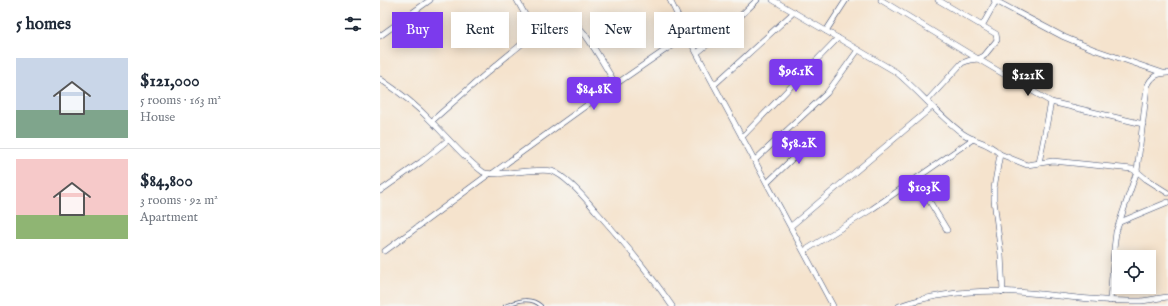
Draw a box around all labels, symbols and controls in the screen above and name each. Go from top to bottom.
chip: Buy [392,12,443,48]
chip: Rent [451,12,509,48]
chip: Filters [517,12,582,48]
chip: New [590,12,646,48]
chip: Apartment [654,12,744,48]
icon: filters [342,13,364,35]
text: 5 homes [16,14,71,35]
pin: $96.1K [763,59,829,93]
text: $96.1K [778,63,814,80]
pin: $121K [1000,63,1056,97]
text: $121K [1012,67,1044,84]
text: $121,000 [140,71,200,92]
icon: home [48,74,96,122]
pin: $84.8K [561,77,627,111]
text: $84.8K [576,81,612,98]
text: 5 rooms · 163 m² [140,92,221,109]
text: House [140,109,175,126]
pin: $58.2K [766,131,832,165]
text: $58.2K [781,135,817,152]
text: $84,800 [140,171,193,192]
icon: home [48,175,96,223]
pin: $103K [896,175,952,209]
text: $103K [908,179,940,196]
text: 3 rooms · 92 m² [140,192,218,209]
text: Apartment [140,209,198,226]
map controls [1112,250,1156,294]
button: locate [1112,250,1156,294]

